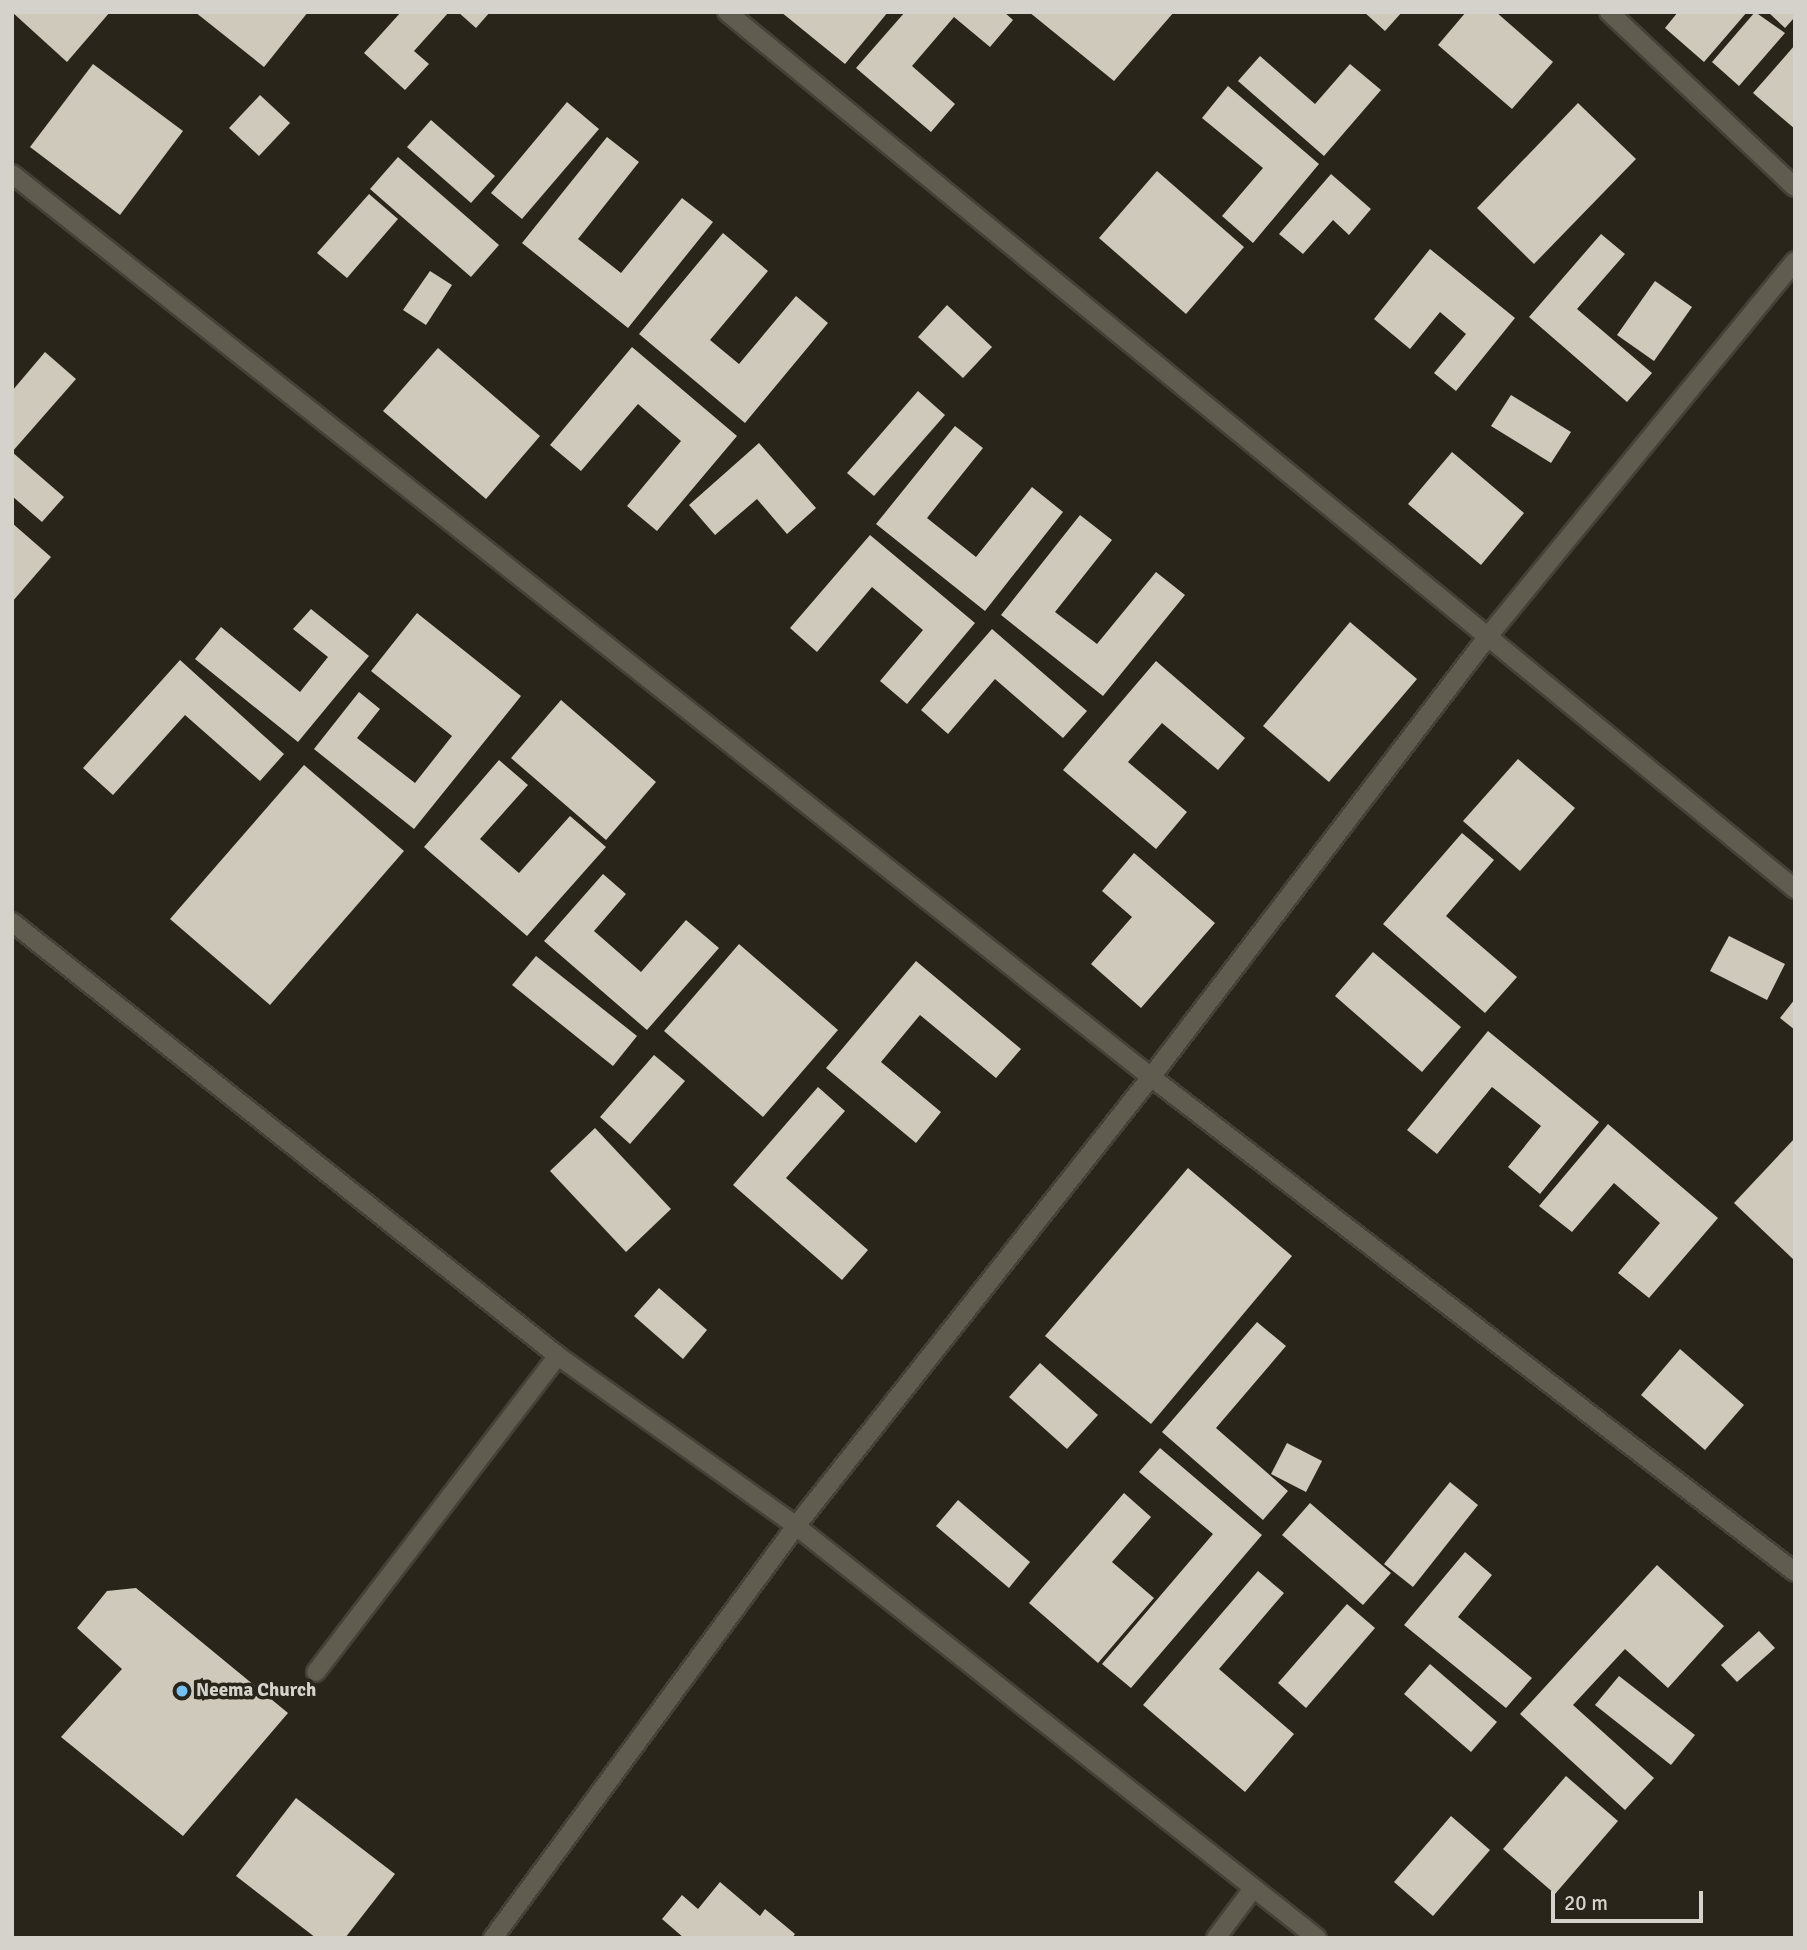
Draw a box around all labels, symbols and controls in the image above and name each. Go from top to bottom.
place label: Neema Church [196,1680,316,1702]
marker: Neema Church [174,1683,190,1699]
scale bar [1555,1876,1707,1920]
text: 20 m [1564,1890,1608,1916]

